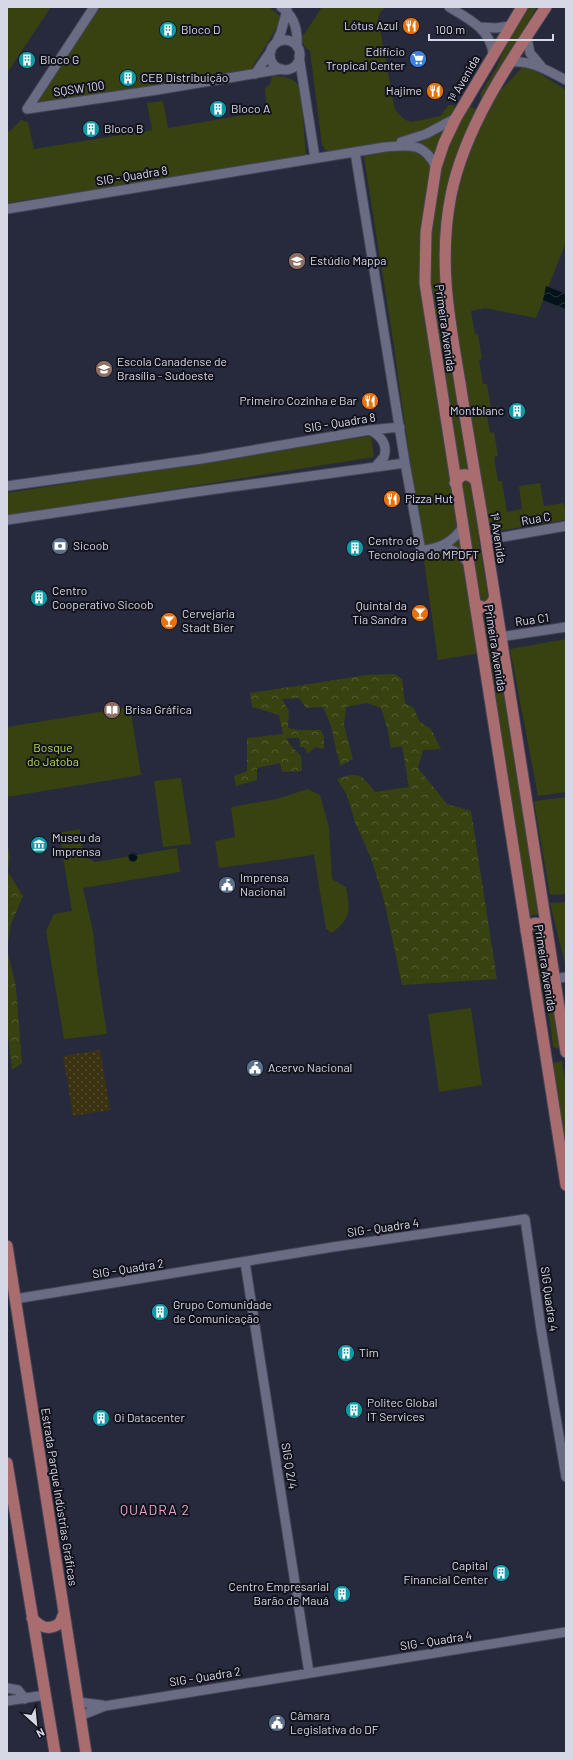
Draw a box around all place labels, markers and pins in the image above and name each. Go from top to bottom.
restaurant icon: Lótus Azul [401,16,421,36]
place label: Lótus Azul [344,18,398,32]
building icon: Bloco D [158,20,178,40]
place label: Bloco D [181,22,220,36]
place label: Edifício Tropical Center [326,44,406,72]
supermarket icon: Edifício Tropical Center [408,49,428,69]
building icon: Bloco G [17,50,37,70]
place label: Bloco G [40,52,79,66]
building icon: CEB Distribuição [118,68,138,88]
place label: CEB Distribuição [141,70,228,84]
restaurant icon: Hajime [425,81,445,101]
place label: Hajime [386,83,422,97]
building icon: Bloco A [208,99,228,119]
place label: Bloco A [231,101,270,115]
building icon: Bloco B [81,119,101,139]
place label: Bloco B [104,121,144,135]
school or university icon: Estúdio Mappa [287,251,307,271]
place label: Estúdio Mappa [310,253,387,267]
place label: Escola Canadense de Brasília - Sudoeste [117,354,227,382]
school or university icon: Escola Canadense de Brasília - Sudoeste [94,359,114,379]
restaurant icon: Primeiro Cozinha e Bar [360,391,380,411]
place label: Primeiro Cozinha e Bar [240,393,358,407]
building icon: Montblanc [507,401,527,421]
place label: Montblanc [450,403,504,417]
restaurant icon: Pizza Hut [382,489,402,509]
place label: Pizza Hut [405,491,453,505]
place label: Centro de Tecnologia do MPDFT [368,533,479,561]
bank icon: Sicoob [50,536,70,556]
place label: Sicoob [73,538,109,552]
building icon: Centro de Tecnologia do MPDFT [345,538,365,558]
place label: Centro Cooperativo Sicoob [52,583,154,611]
building icon: Centro Cooperativo Sicoob [29,588,49,608]
place label: Quintal da Tia Sandra [352,598,407,626]
bar icon: Quintal da Tia Sandra [410,603,430,623]
place label: Cervejaria Stadt Bier [182,606,235,634]
bar icon: Cervejaria Stadt Bier [159,611,179,631]
library icon: Brisa Gráfica [102,700,122,720]
place label: Brisa Gráfica [125,702,192,716]
place label: Museu da Imprensa [52,830,101,858]
museum icon: Museu da Imprensa [29,835,49,855]
place label: Imprensa Nacional [240,870,289,898]
public building icon: Imprensa Nacional [217,875,237,895]
public building icon: Acervo Nacional [245,1058,265,1078]
place label: Acervo Nacional [268,1060,352,1074]
place label: Grupo Comunidade de Comunicação [173,1297,272,1325]
building icon: Grupo Comunidade de Comunicação [150,1302,170,1322]
building icon: Tim [336,1343,356,1363]
place label: Tim [359,1345,379,1359]
place label: Politec Global IT Services [367,1395,438,1423]
building icon: Politec Global IT Services [344,1400,364,1420]
building icon: Oi Datacenter [91,1408,111,1428]
place label: Oi Datacenter [114,1410,186,1424]
place label: Capital Financial Center [403,1558,489,1586]
building icon: Capital Financial Center [491,1563,511,1583]
place label: Centro Empresarial Barão de Mauá [229,1579,329,1607]
building icon: Centro Empresarial Barão de Mauá [332,1584,352,1604]
place label: Câmara Legislativa do DF [290,1708,379,1736]
public building icon: Câmara Legislativa do DF [267,1713,287,1733]

